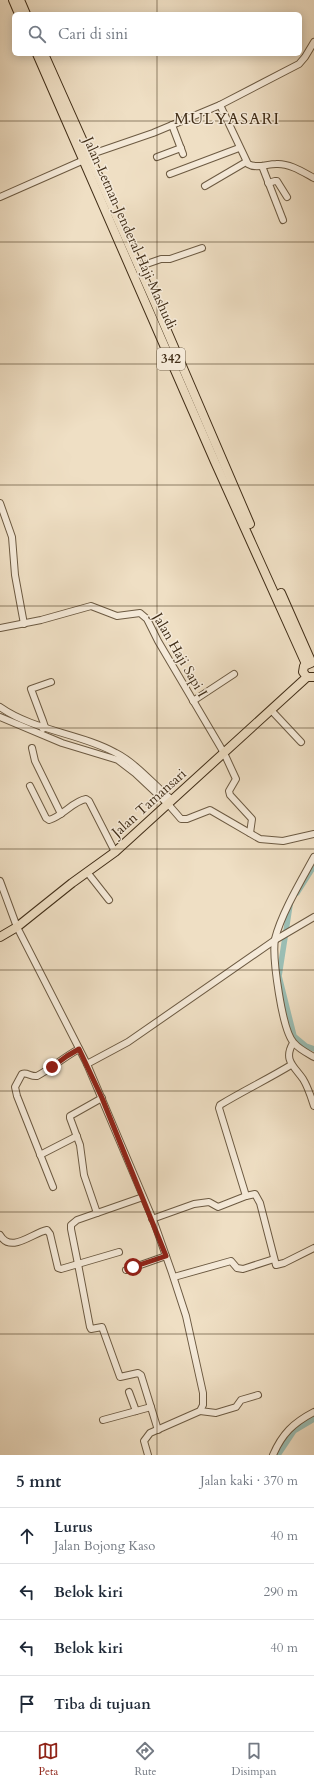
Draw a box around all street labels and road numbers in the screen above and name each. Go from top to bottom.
street label: Jalan Letnan Jenderal Haji Mashudi [78,132,181,332]
road number: 342 [157,348,185,370]
street label: Jalan Haji Sapi I [147,608,212,701]
street label: Jalan Tamansari [106,764,190,843]

